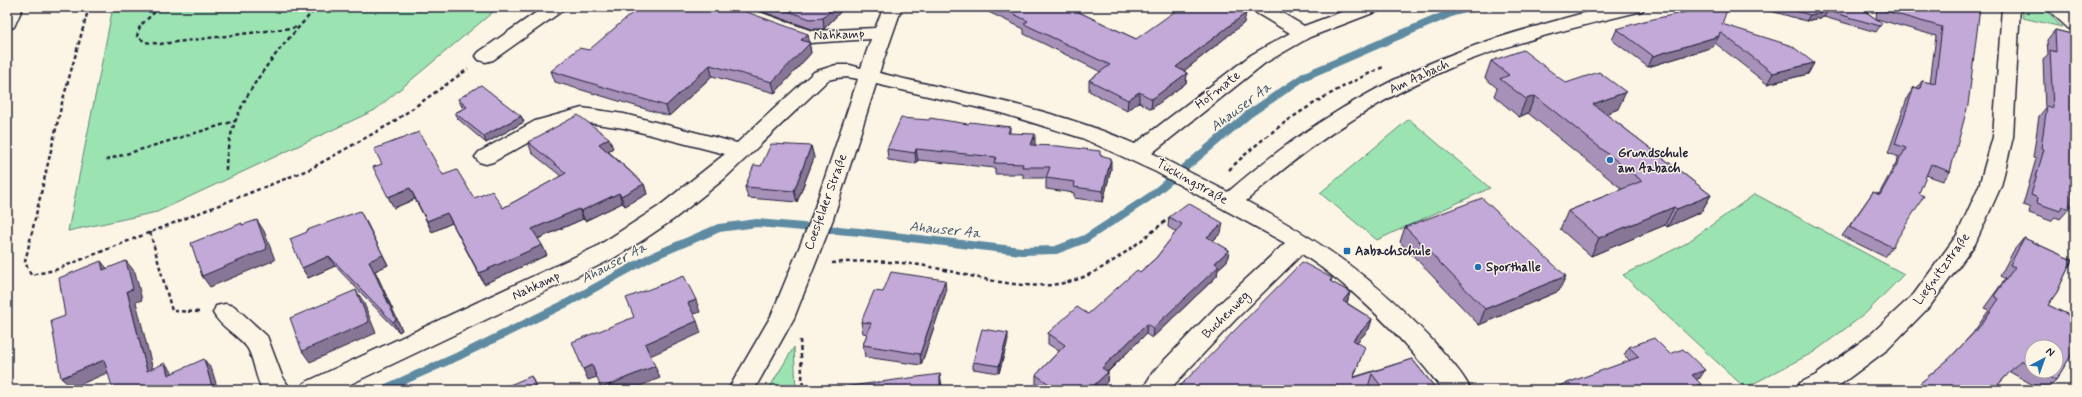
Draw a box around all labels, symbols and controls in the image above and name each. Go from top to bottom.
street label: Nahkamp [813,26,865,44]
street label: Am Aabach [1386,56,1452,98]
street label: Hofmate [1192,67,1244,113]
water label: Ahauser Aa [1207,78,1275,136]
place label: Grundschule am Aabach [1618,145,1689,177]
street label: Coesfelder Straße [801,151,851,253]
street label: Tückingstraße [1153,155,1231,209]
marker: Grundschule am Aabach [1605,155,1615,165]
water label: Ahauser Aa [908,217,982,243]
street label: Liegnitzstraße [1910,229,1976,310]
water label: Ahauser Aa [578,238,650,288]
place label: Aabachschule [1355,243,1431,260]
marker: Aabachschule [1342,246,1352,256]
place label: Sporthalle [1486,259,1541,276]
marker: Sporthalle [1473,262,1483,272]
street label: Nahkamp [509,267,563,304]
street label: Buchenweg [1198,287,1254,343]
north arrow [2024,339,2064,379]
text: N [2043,345,2057,360]

